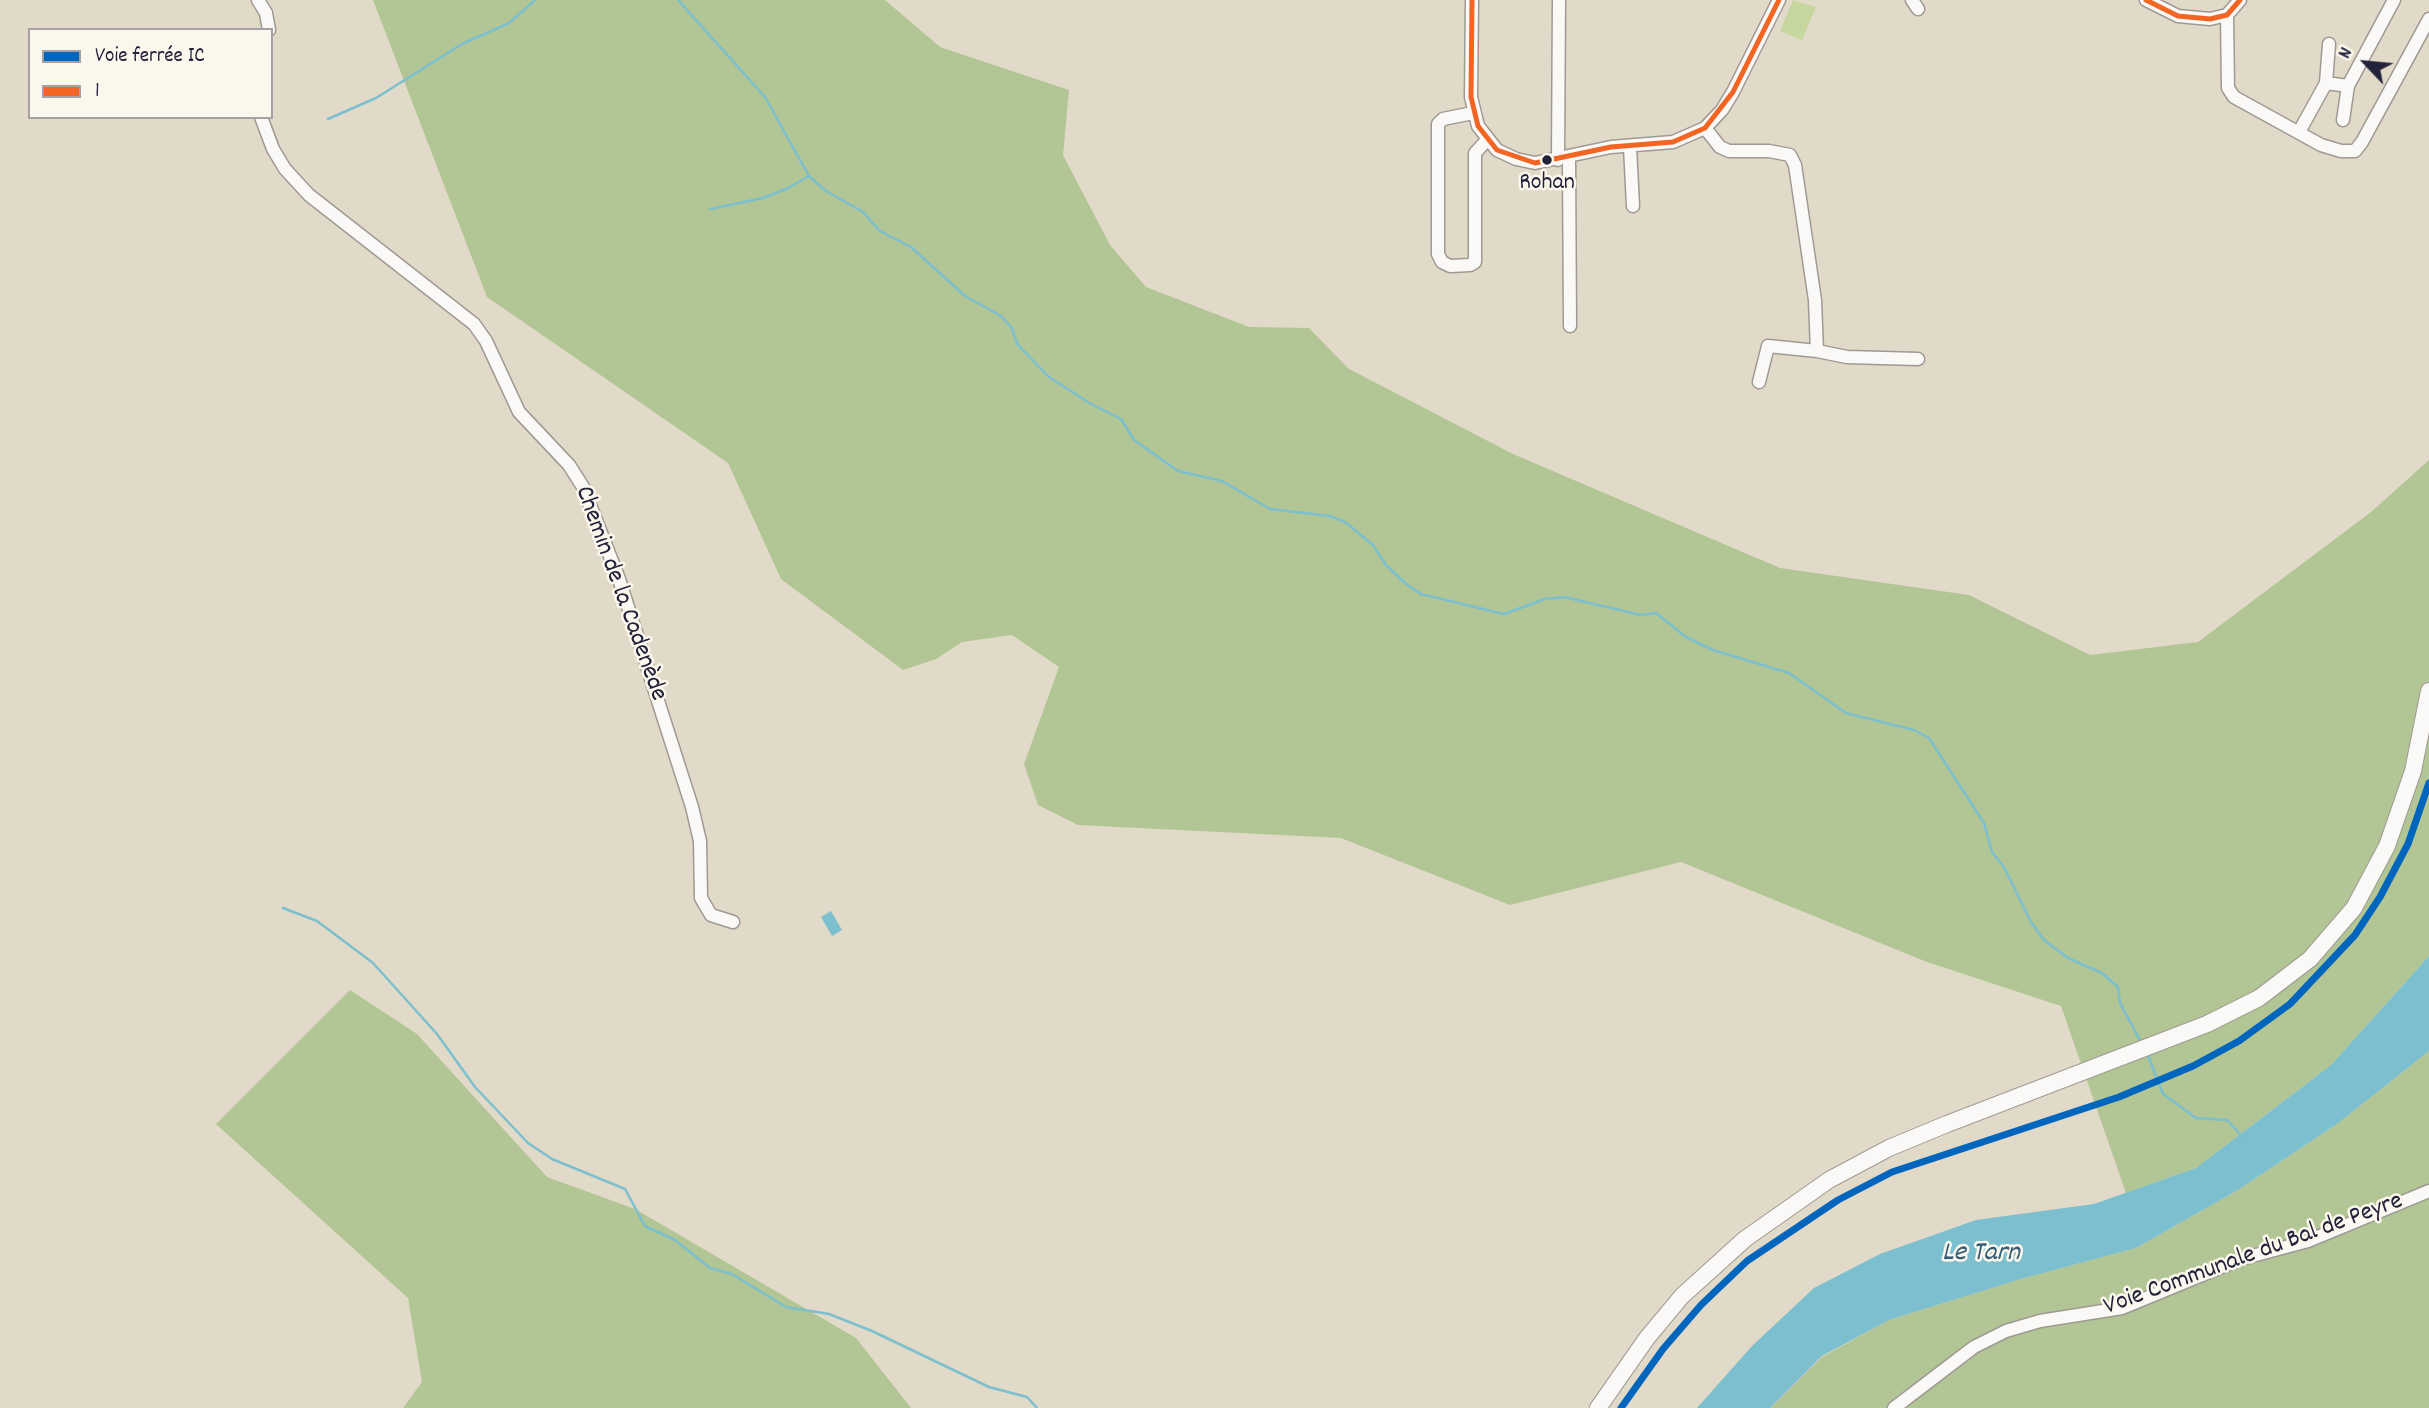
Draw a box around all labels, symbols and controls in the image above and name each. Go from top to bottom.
legend [28,28,273,119]
north arrow [2331,28,2401,98]
text: Voie ferrée IC [95,42,205,72]
text: N [2332,43,2361,64]
text: 1 [95,77,100,107]
marker: Rohan [1540,153,1554,167]
place label: Rohan [1519,171,1575,199]
street label: Chemin de la Cadenède [566,482,672,706]
street label: Voie Communale du Bal de Peyre [2100,1187,2408,1325]
water label: Le Tarn [1942,1238,2020,1272]

